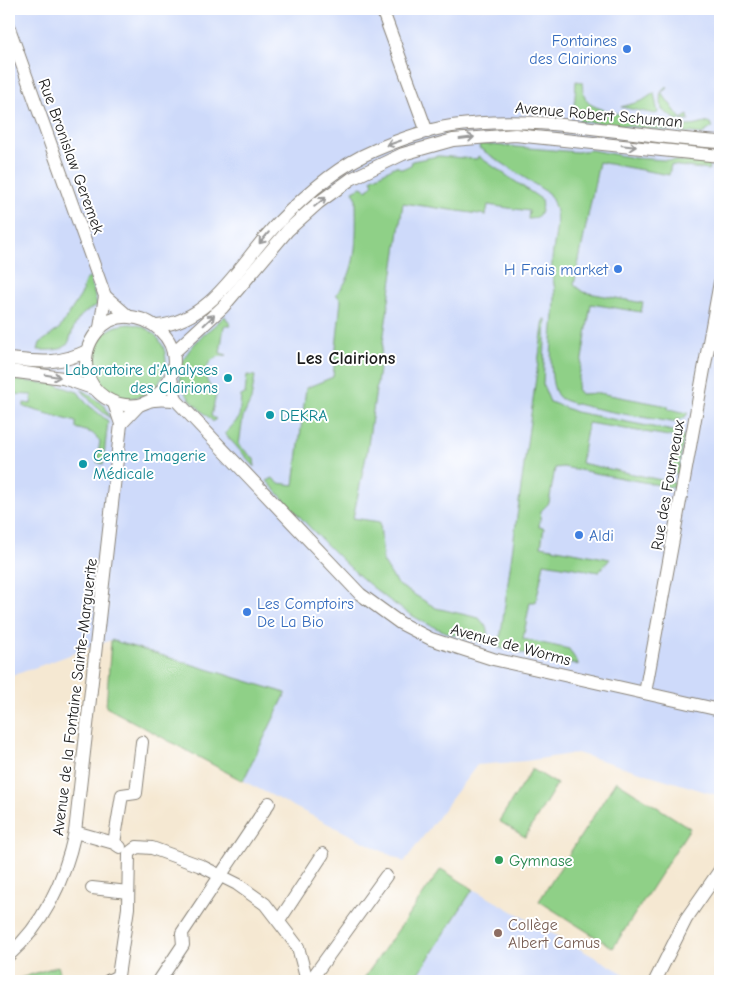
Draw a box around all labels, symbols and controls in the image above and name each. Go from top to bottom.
place label: Fontaines des Clairions [529,32,617,68]
marker: Fontaines des Clairions [621,43,633,55]
street label: Rue Bronislaw Geremek [35,76,108,237]
street label: Avenue Robert Schuman [514,99,684,131]
one-way arrow [459,133,475,143]
one-way arrow [386,139,402,148]
one-way arrow [621,142,637,151]
one-way arrow [313,196,326,207]
one-way arrow [259,232,270,245]
place label: H Frais market [504,261,608,279]
marker: H Frais market [612,263,624,275]
one-way arrow [203,314,216,326]
district label: Les Clairions [296,348,396,369]
place label: Laboratoire d'Analyses des Clairions [65,361,218,397]
one-way arrow [44,371,60,381]
marker: Laboratoire d'Analyses des Clairions [222,372,234,384]
place label: DEKRA [280,407,328,425]
marker: DEKRA [264,409,276,421]
street label: Rue des Fourneaux [648,418,688,552]
place label: Centre Imagerie Médicale [93,447,206,483]
marker: Centre Imagerie Médicale [77,458,89,470]
place label: Aldi [589,527,614,545]
marker: Aldi [573,529,585,541]
street label: Avenue de la Fontaine Sainte-Marguerite [49,557,101,837]
place label: Les Comptoirs De La Bio [257,595,354,631]
marker: Les Comptoirs De La Bio [241,606,253,618]
street label: Avenue de Worms [449,620,573,670]
place label: Gymnase [509,852,573,870]
marker: Gymnase [493,854,505,866]
place label: Collège Albert Camus [508,916,600,952]
marker: Collège Albert Camus [492,927,504,939]

